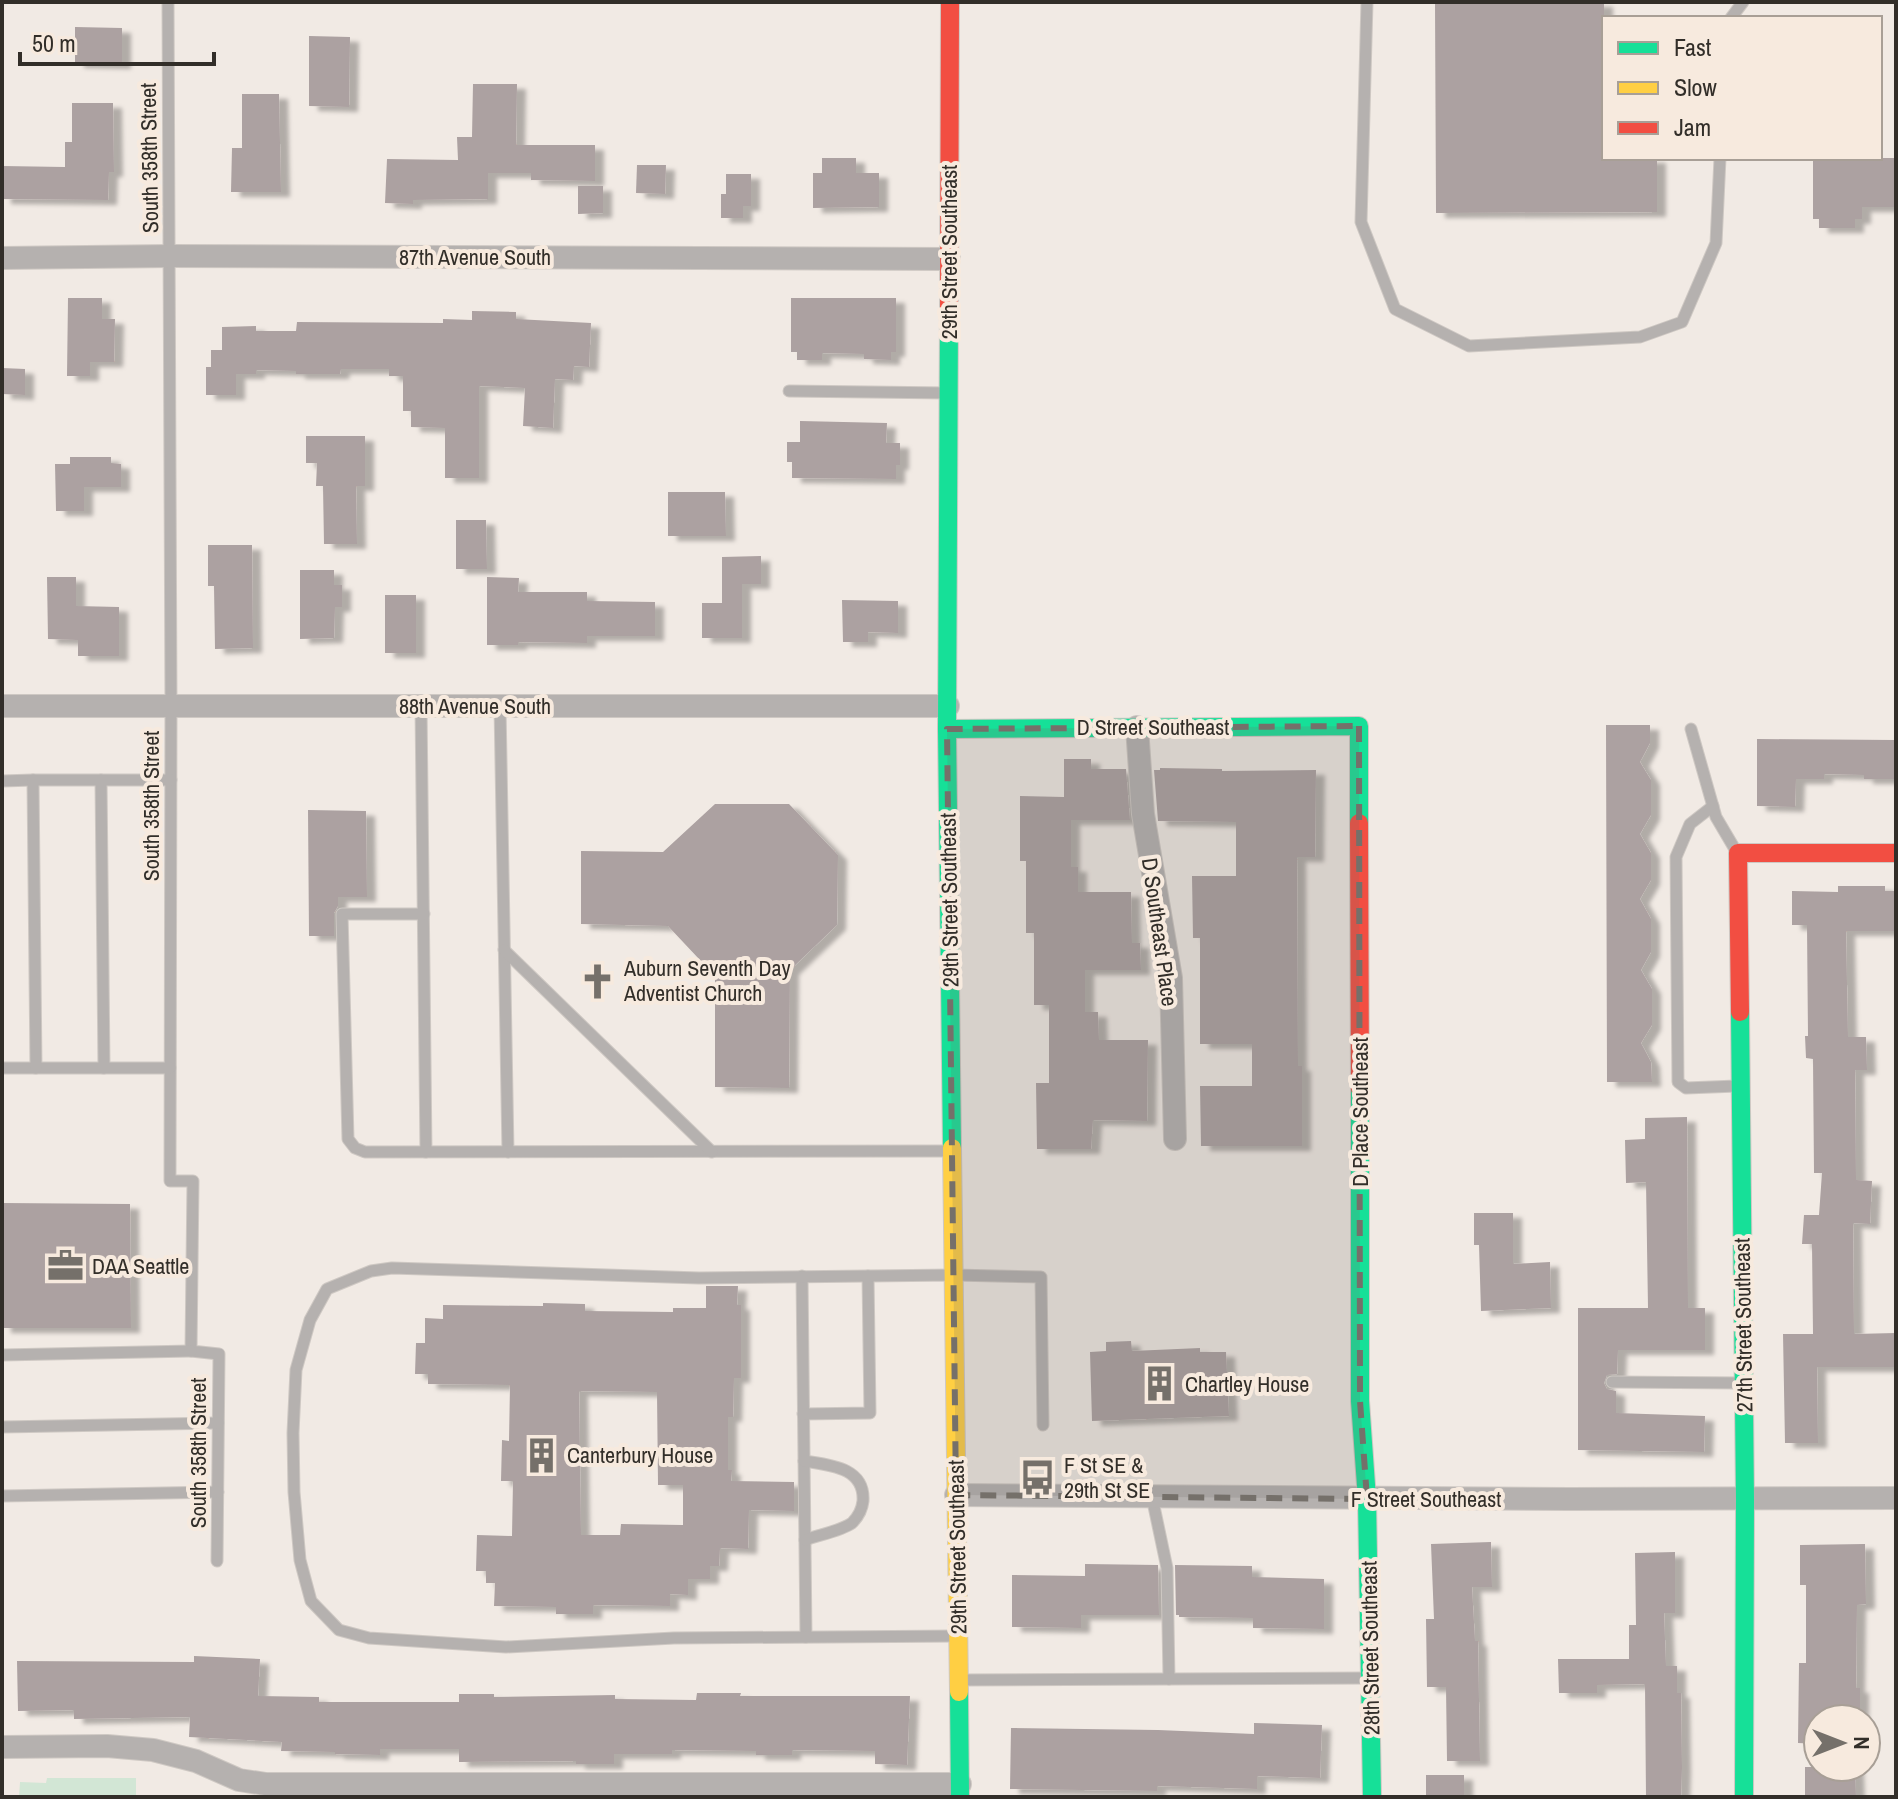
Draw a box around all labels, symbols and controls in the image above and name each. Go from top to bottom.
scale bar [20,16,214,66]
legend [1602,16,1882,160]
text: 50 m [32,27,76,59]
text: Fast [1674,31,1712,63]
text: Slow [1674,71,1717,103]
street label: South 358th Street [133,83,165,233]
text: Jam [1674,111,1711,143]
street label: 29th Street Southeast [934,165,964,339]
street label: 87th Avenue South [399,242,551,272]
street label: 88th Avenue South [399,691,551,721]
street label: D Street Southeast [1077,712,1229,742]
street label: South 358th Street [136,731,166,881]
street label: 29th Street Southeast [932,812,966,988]
street label: D Southeast Place [1135,856,1185,1008]
place label: Auburn Seventh Day Adventist Church [623,953,790,1008]
church icon: Auburn Seventh Day Adventist Church [579,962,617,1000]
street label: D Place Southeast [1345,1037,1375,1187]
street label: 27th Street Southeast [1726,1237,1760,1413]
office icon: DAA Seattle [47,1247,85,1285]
place label: DAA Seattle [92,1251,189,1281]
building icon: Chartley House [1140,1365,1178,1403]
place label: Chartley House [1185,1369,1309,1399]
street label: South 358th Street [183,1378,213,1528]
building icon: Canterbury House [522,1436,560,1474]
place label: Canterbury House [567,1440,713,1470]
place label: F St SE & 29th St SE [1064,1450,1150,1505]
street label: 29th Street Southeast [940,1459,974,1635]
bus stop icon: F St SE & 29th St SE [1019,1459,1057,1497]
street label: F Street Southeast [1351,1484,1501,1514]
street label: 28th Street Southeast [1353,1560,1387,1736]
north arrow [1802,1703,1882,1783]
text: N [1847,1736,1877,1750]

